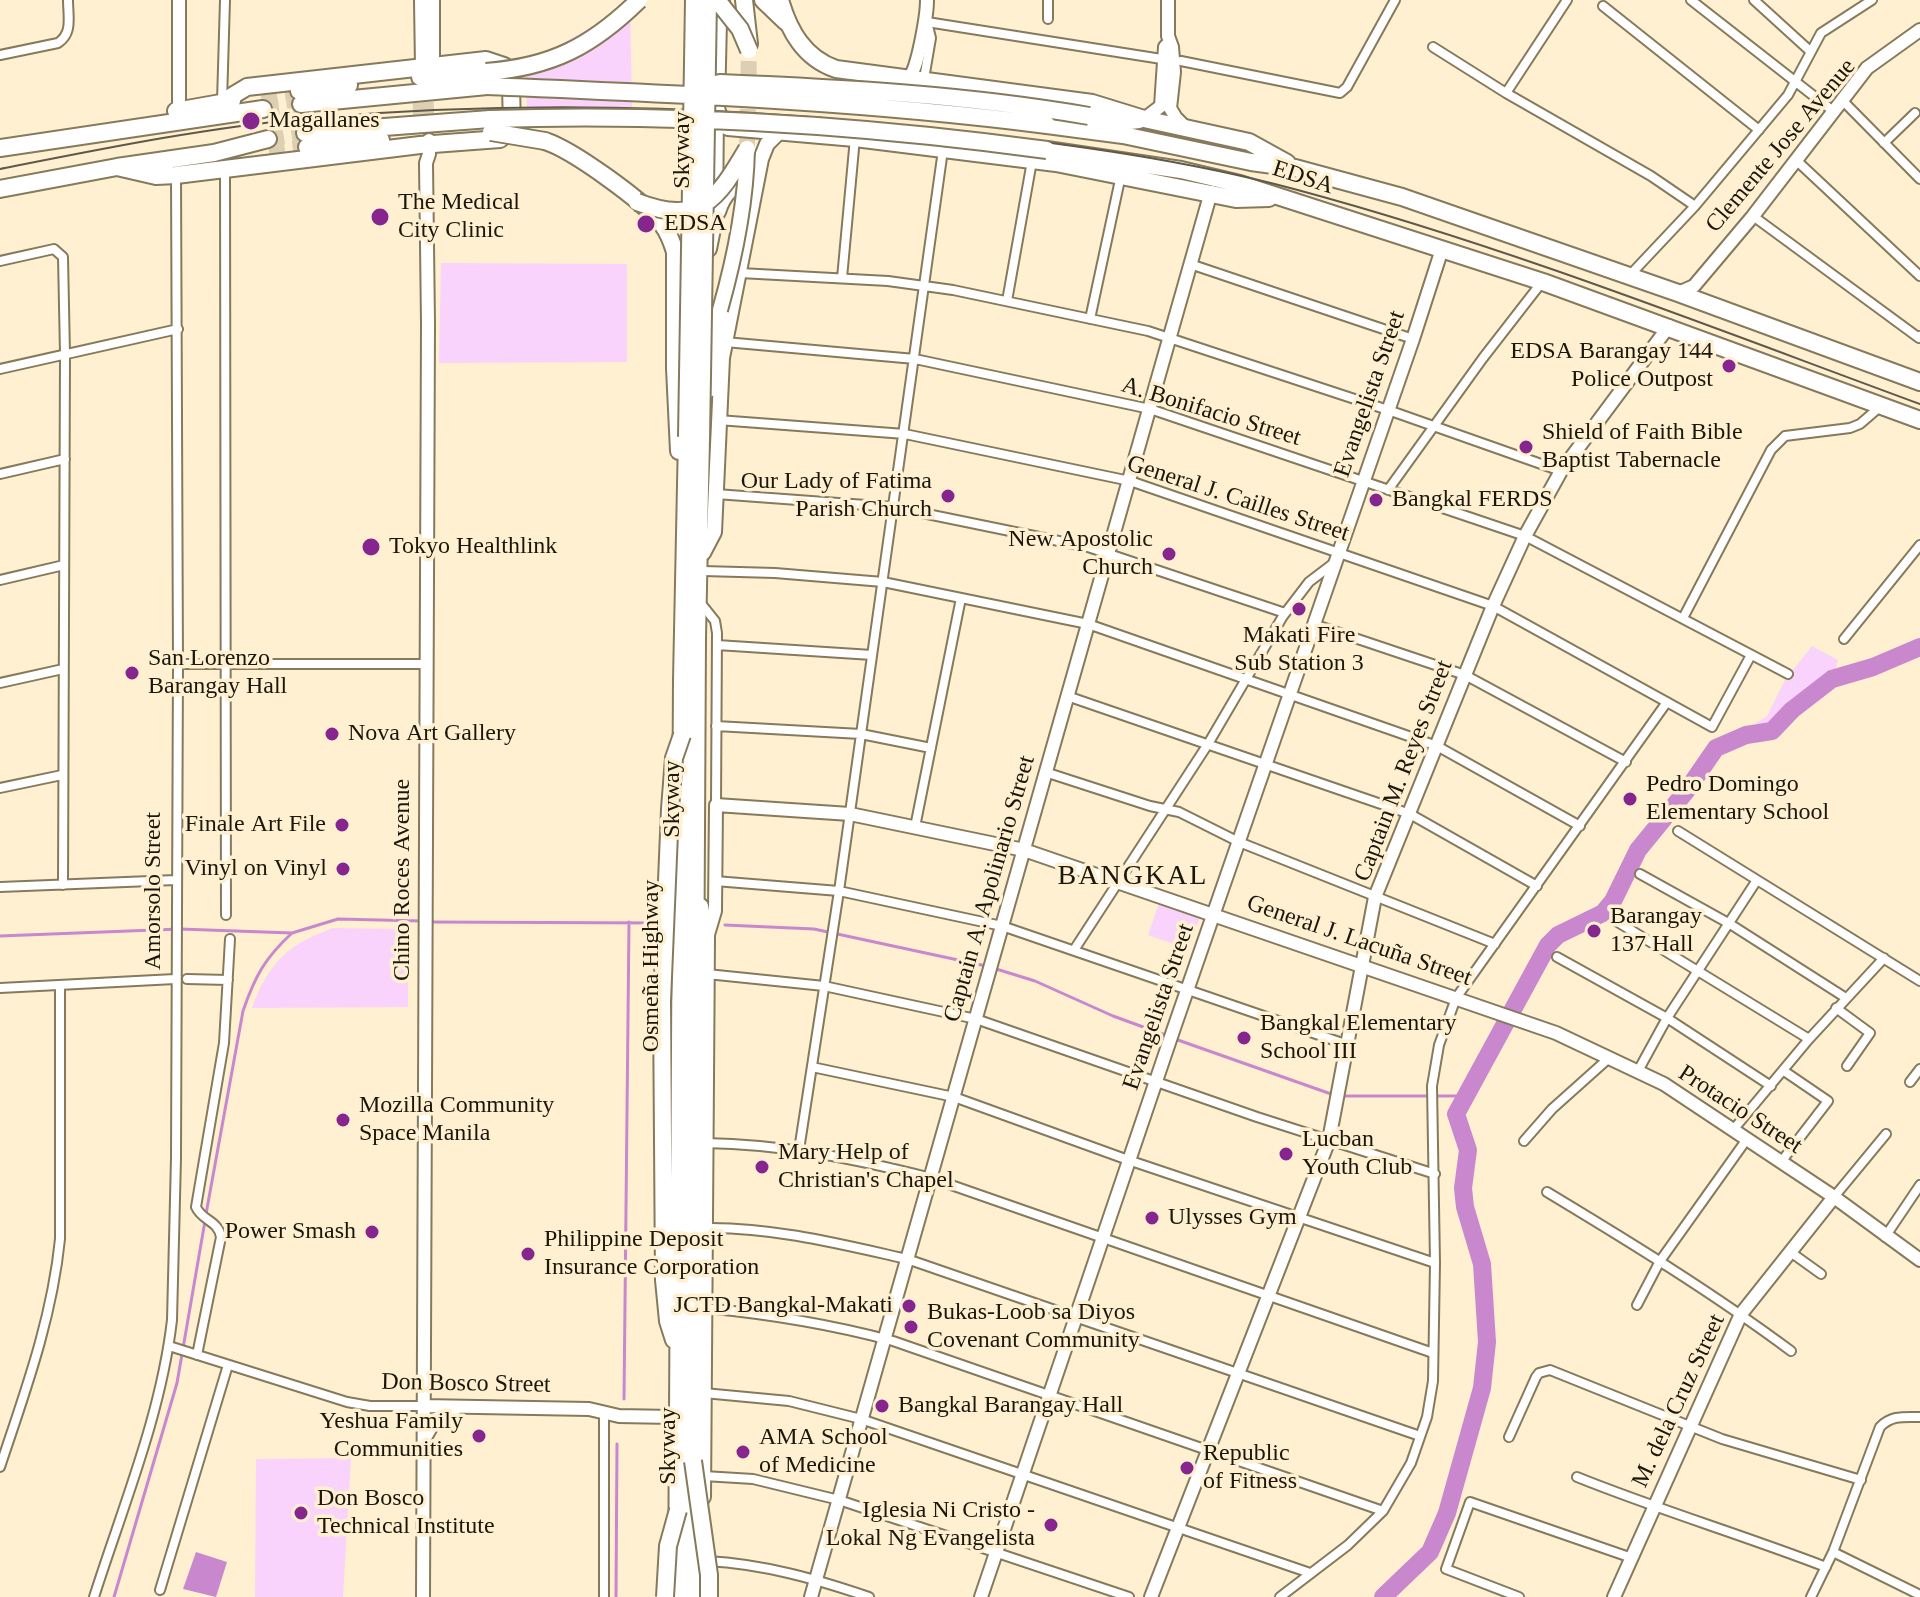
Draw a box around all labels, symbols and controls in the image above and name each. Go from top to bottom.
street label: Clemente Jose Avenue [1689,40,1873,252]
place label: Magallanes [269,107,395,135]
street label: Skyway [669,108,697,192]
marker: Magallanes [240,110,262,132]
street label: EDSA [1270,155,1336,201]
place label: The Medical City Clinic [398,189,532,245]
marker: The Medical City Clinic [369,206,391,228]
place label: EDSA [664,210,724,238]
marker: EDSA [635,213,657,235]
street label: Evangelista Street [1324,295,1416,493]
place label: EDSA Barangay 144 Police Outpost [1498,338,1713,394]
marker: EDSA Barangay 144 Police Outpost [1720,357,1738,375]
street label: A. Bonifacio Street [1109,368,1313,456]
place label: Shield of Faith Bible Baptist Tabernacle [1542,419,1764,475]
marker: Shield of Faith Bible Baptist Tabernacle [1517,438,1535,456]
street label: General J. Cailles Street [1109,445,1367,553]
place label: Our Lady of Fatima Parish Church [721,468,932,524]
place label: Bangkal FERDS [1392,486,1562,514]
marker: Our Lady of Fatima Parish Church [939,487,957,505]
marker: Bangkal FERDS [1367,491,1385,509]
place label: New Apostolic Church [994,526,1153,582]
place label: Tokyo Healthlink [389,533,577,561]
marker: Tokyo Healthlink [360,536,382,558]
marker: New Apostolic Church [1160,545,1178,563]
marker: Makati Fire Sub Station 3 [1290,600,1308,618]
place label: Makati Fire Sub Station 3 [1225,622,1373,678]
street label: Captain M. Reyes Street [1344,644,1464,898]
place label: San Lorenzo Barangay Hall [148,645,303,701]
marker: San Lorenzo Barangay Hall [123,664,141,682]
place label: Nova Art Gallery [348,720,528,748]
marker: Nova Art Gallery [323,725,341,743]
street label: Captain A. Apolinario Street [934,738,1046,1040]
street label: Skyway [659,757,687,841]
street label: Chino Roces Avenue [389,768,417,992]
place label: Pedro Domingo Elementary School [1646,771,1857,827]
marker: Pedro Domingo Elementary School [1621,790,1639,808]
street label: Amorsolo Street [140,801,168,981]
place label: Finale Art File [174,811,326,839]
marker: Finale Art File [333,816,351,834]
place label: Vinyl on Vinyl [178,855,327,883]
marker: Vinyl on Vinyl [334,860,352,878]
district label: BANGKAL [1064,860,1202,894]
street label: Osmeña Highway [638,868,666,1064]
street label: General J. Lacuña Street [1227,883,1491,999]
place label: Barangay 137 Hall [1610,903,1715,959]
street label: Evangelista Street [1113,908,1205,1106]
marker: Barangay 137 Hall [1585,922,1603,940]
place label: Bangkal Elementary School III [1260,1010,1485,1066]
marker: Bangkal Elementary School III [1235,1029,1253,1047]
street label: Protacio Street [1663,1053,1817,1167]
place label: Mozilla Community Space Manila [359,1092,575,1148]
marker: Mozilla Community Space Manila [334,1111,352,1129]
place label: Lucban Youth Club [1302,1126,1423,1182]
place label: Mary Help of Christian's Chapel [778,1139,979,1195]
marker: Lucban Youth Club [1277,1145,1295,1163]
marker: Mary Help of Christian's Chapel [753,1158,771,1176]
place label: Ulysses Gym [1168,1204,1308,1232]
marker: Ulysses Gym [1143,1209,1161,1227]
place label: Power Smash [204,1218,356,1246]
marker: Power Smash [363,1223,381,1241]
place label: Philippine Deposit Insurance Corporation [544,1226,794,1282]
marker: Philippine Deposit Insurance Corporation [519,1245,537,1263]
place label: JCTD Bangkal-Makati [655,1292,893,1320]
marker: JCTD Bangkal-Makati [900,1297,918,1315]
place label: Bukas-Loob sa Diyos Covenant Community [927,1299,1171,1355]
street label: M. dela Cruz Street [1622,1301,1736,1501]
marker: Bukas-Loob sa Diyos Covenant Community [902,1318,920,1336]
street label: Don Bosco Street [370,1368,562,1400]
place label: Bangkal Barangay Hall [898,1392,1149,1420]
marker: Bangkal Barangay Hall [873,1397,891,1415]
street label: Skyway [655,1404,683,1488]
place label: Yeshua Family Communities [305,1408,463,1464]
place label: AMA School of Medicine [759,1424,890,1480]
marker: Yeshua Family Communities [470,1427,488,1445]
place label: Republic of Fitness [1203,1440,1310,1496]
marker: AMA School of Medicine [734,1443,752,1461]
marker: Republic of Fitness [1178,1459,1196,1477]
place label: Don Bosco Technical Institute [317,1485,522,1541]
place label: Iglesia Ni Cristo - Lokal Ng Evangelista [807,1497,1035,1553]
marker: Don Bosco Technical Institute [292,1504,310,1522]
marker: Iglesia Ni Cristo - Lokal Ng Evangelista [1042,1516,1060,1534]

